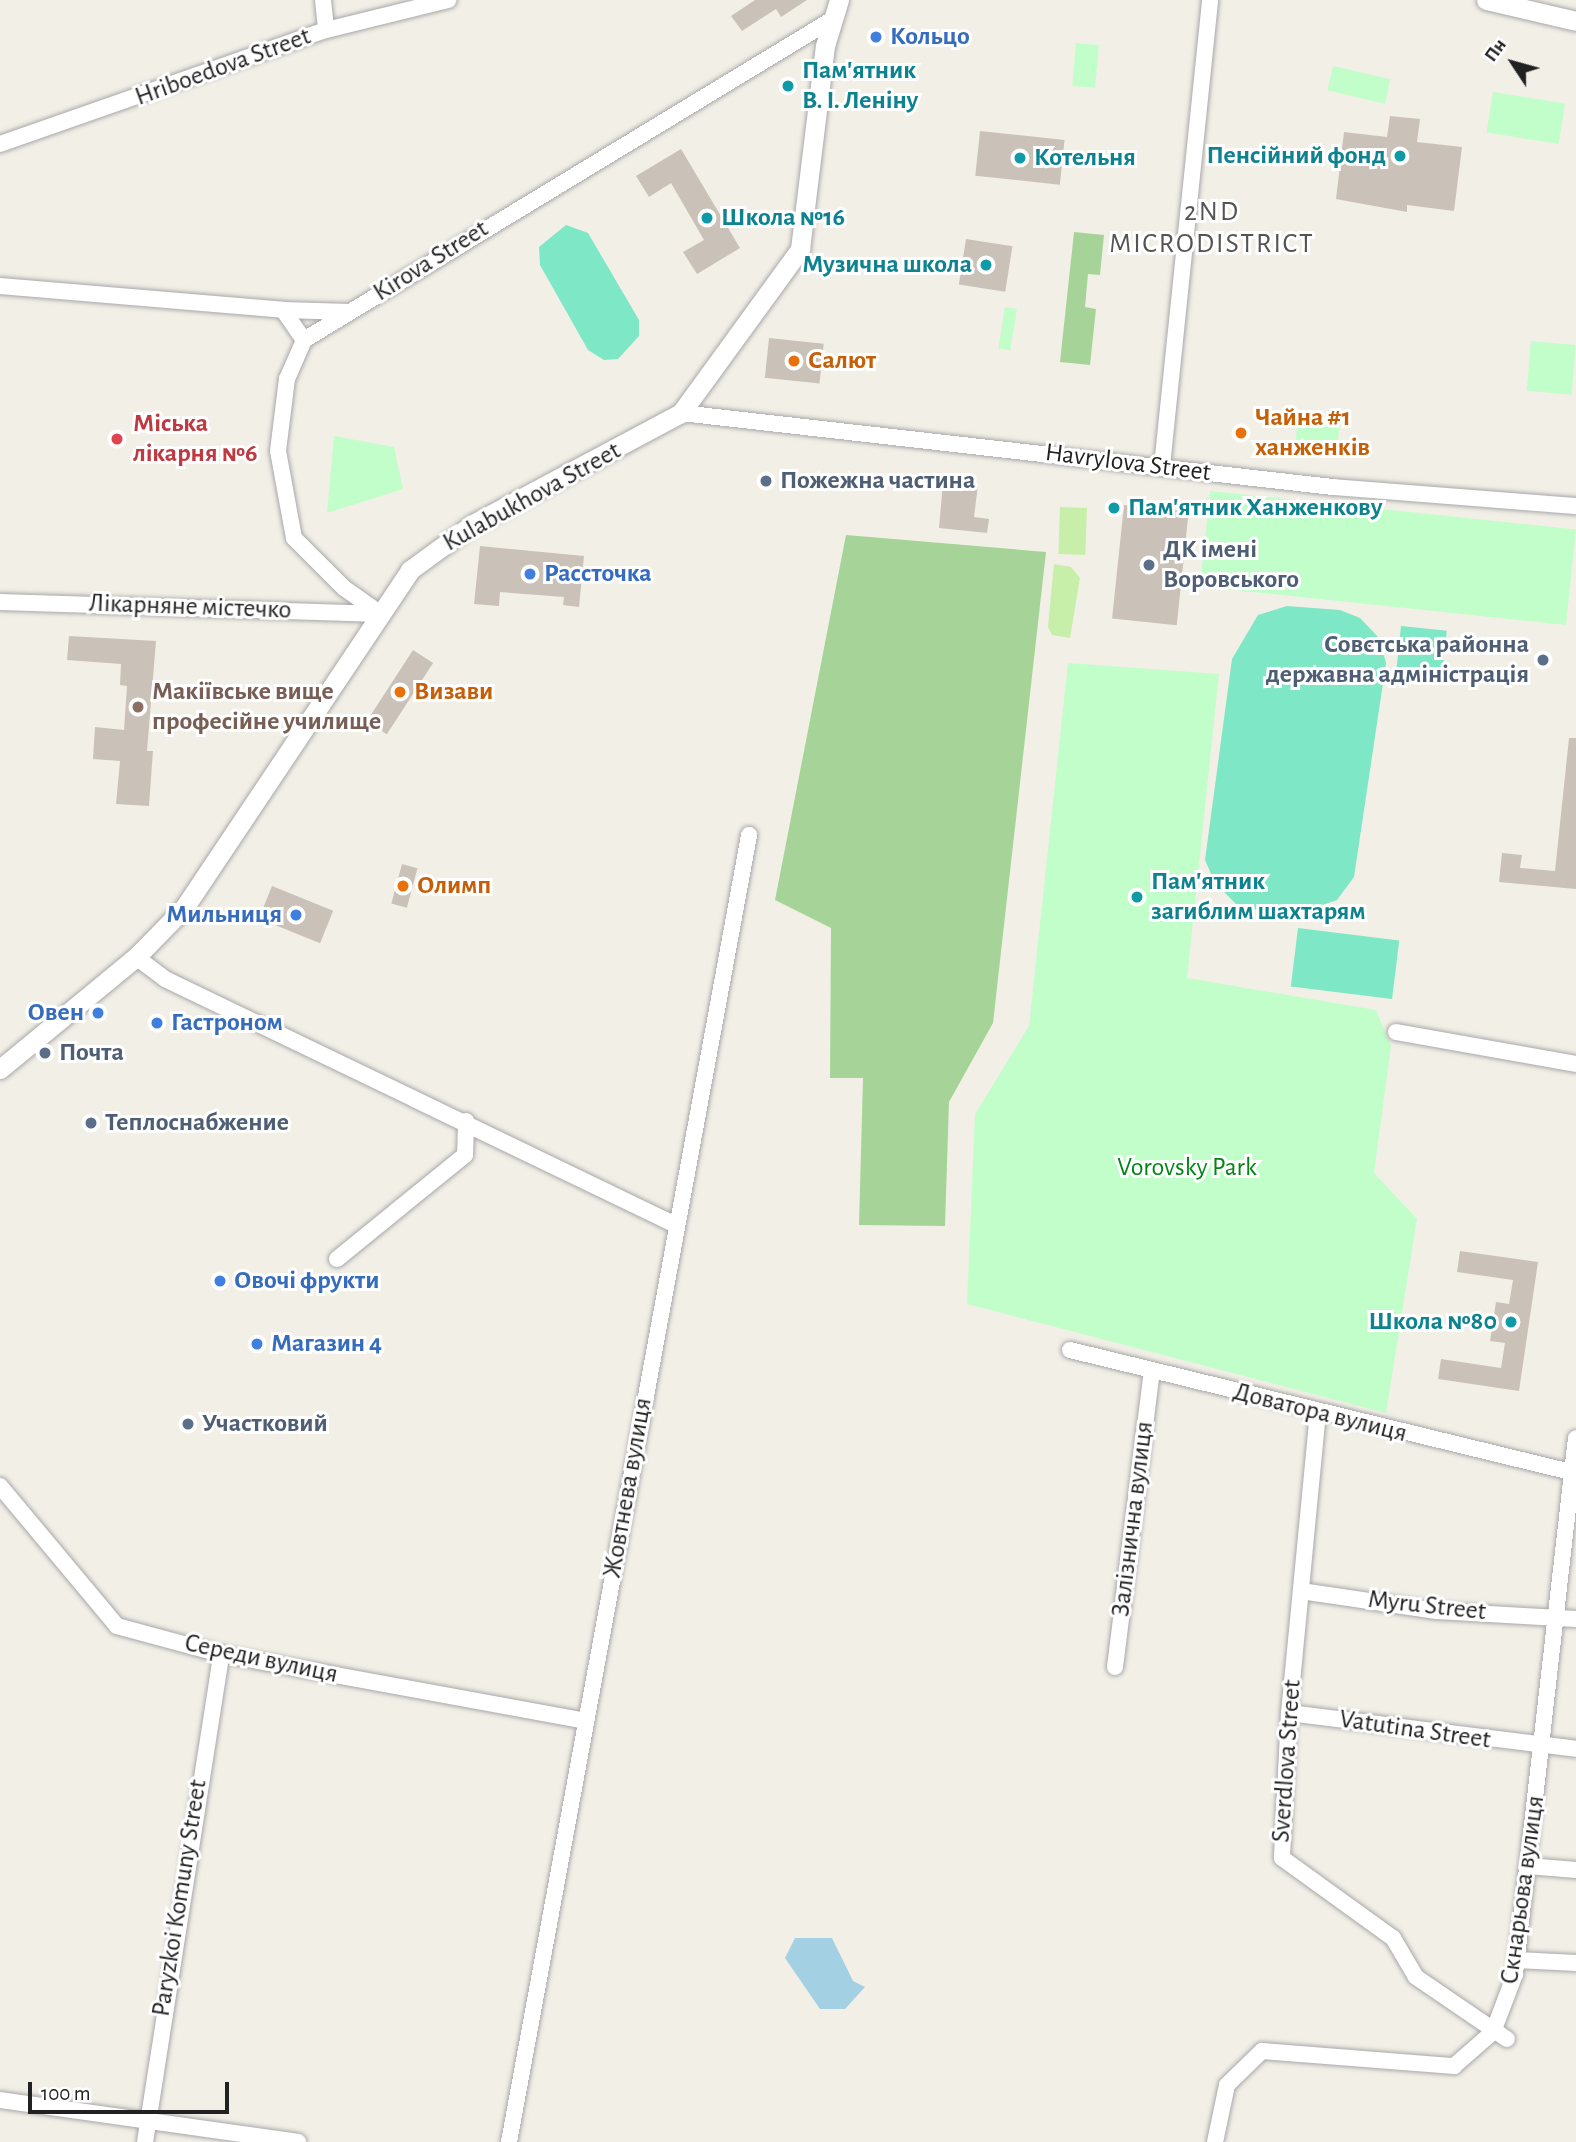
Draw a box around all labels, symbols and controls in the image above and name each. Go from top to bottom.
street label: Hriboedova Street [131,21,315,113]
place label: Кольцо [890,21,970,53]
north arrow [1478,28,1548,98]
marker: Кольцо [868,29,884,45]
text: Пн [1481,35,1510,65]
place label: Пам'ятник В. І. Леніну [802,55,918,116]
marker: Пам'ятник В. І. Леніну [780,78,796,94]
place label: Пенсійний фонд [1206,140,1386,172]
place label: Котельня [1034,142,1136,174]
marker: Пенсійний фонд [1392,148,1408,164]
marker: Котельня [1012,150,1028,166]
district label: 2ND MICRODISTRICT [1111,195,1313,261]
place label: Школа №16 [721,202,845,234]
marker: Школа №16 [699,210,715,226]
street label: Kirova Street [368,213,494,309]
place label: Музична школа [802,249,972,281]
marker: Музична школа [978,257,994,273]
place label: Салют [808,345,876,377]
marker: Салют [786,353,802,369]
place label: Чайна #1 ханженків [1255,402,1370,464]
place label: Міська лікарня №6 [133,408,258,470]
marker: Чайна #1 ханженків [1233,425,1249,441]
marker: Міська лікарня №6 [107,429,127,449]
street label: Kulabukhova Street [438,435,626,559]
street label: Havrylova Street [1043,437,1213,489]
place label: Пожежна частина [780,465,975,497]
marker: Пожежна частина [758,473,774,489]
place label: Пам'ятник Ханженкову [1128,492,1382,524]
marker: Пам'ятник Ханженкову [1106,500,1122,516]
place label: ДК імені Воровського [1163,534,1299,596]
marker: ДК імені Воровського [1141,557,1157,573]
place label: Рассточка [544,558,652,590]
marker: Рассточка [522,566,538,582]
street label: Лікарняне містечко [88,588,292,626]
place label: Совєтська районна державна адміністрація [1266,629,1529,690]
marker: Совєтська районна державна адміністрація [1535,652,1551,668]
place label: Макіївське вище професійне училище [152,676,381,738]
place label: Визави [414,676,493,708]
marker: Визави [392,684,408,700]
marker: Макіївське вище професійне училище [130,699,146,715]
place label: Пам'ятник загиблим шахтарям [1151,866,1366,928]
place label: Олимп [417,870,491,902]
marker: Олимп [395,878,411,894]
marker: Пам'ятник загиблим шахтарям [1129,889,1145,905]
place label: Мильниця [166,899,282,931]
marker: Мильниця [288,907,304,923]
place label: Овен [27,997,84,1029]
marker: Овен [90,1005,106,1021]
place label: Гастроном [171,1007,283,1039]
marker: Гастроном [149,1015,165,1031]
place label: Почта [59,1037,124,1069]
marker: Почта [37,1045,53,1061]
place label: Теплоснабжение [105,1107,289,1139]
marker: Теплоснабжение [83,1115,99,1131]
park label: Vorovsky Park [1117,1152,1257,1184]
place label: Овочі фрукти [234,1265,379,1297]
marker: Овочі фрукти [212,1273,228,1289]
place label: Школа №80 [1368,1306,1497,1338]
marker: Школа №80 [1503,1314,1519,1330]
place label: Магазин 4 [271,1328,382,1360]
marker: Магазин 4 [249,1336,265,1352]
street label: Доватора вулиця [1230,1376,1410,1450]
street label: Жовтнева вулиця [597,1395,659,1581]
place label: Участковий [202,1408,328,1440]
marker: Участковий [180,1416,196,1432]
street label: Залізнична вулиця [1106,1419,1160,1619]
street label: Myru Street [1367,1584,1487,1628]
street label: Середи вулиця [181,1628,341,1690]
street label: Sverdlova Street [1266,1679,1308,1843]
street label: Vatutina Street [1337,1704,1493,1756]
street label: Paryzkoi Komuny Street [146,1777,214,2019]
street label: Скнарьова вулиця [1494,1794,1552,1986]
scale bar [32,2068,233,2112]
text: 100 m [41,2083,91,2104]

